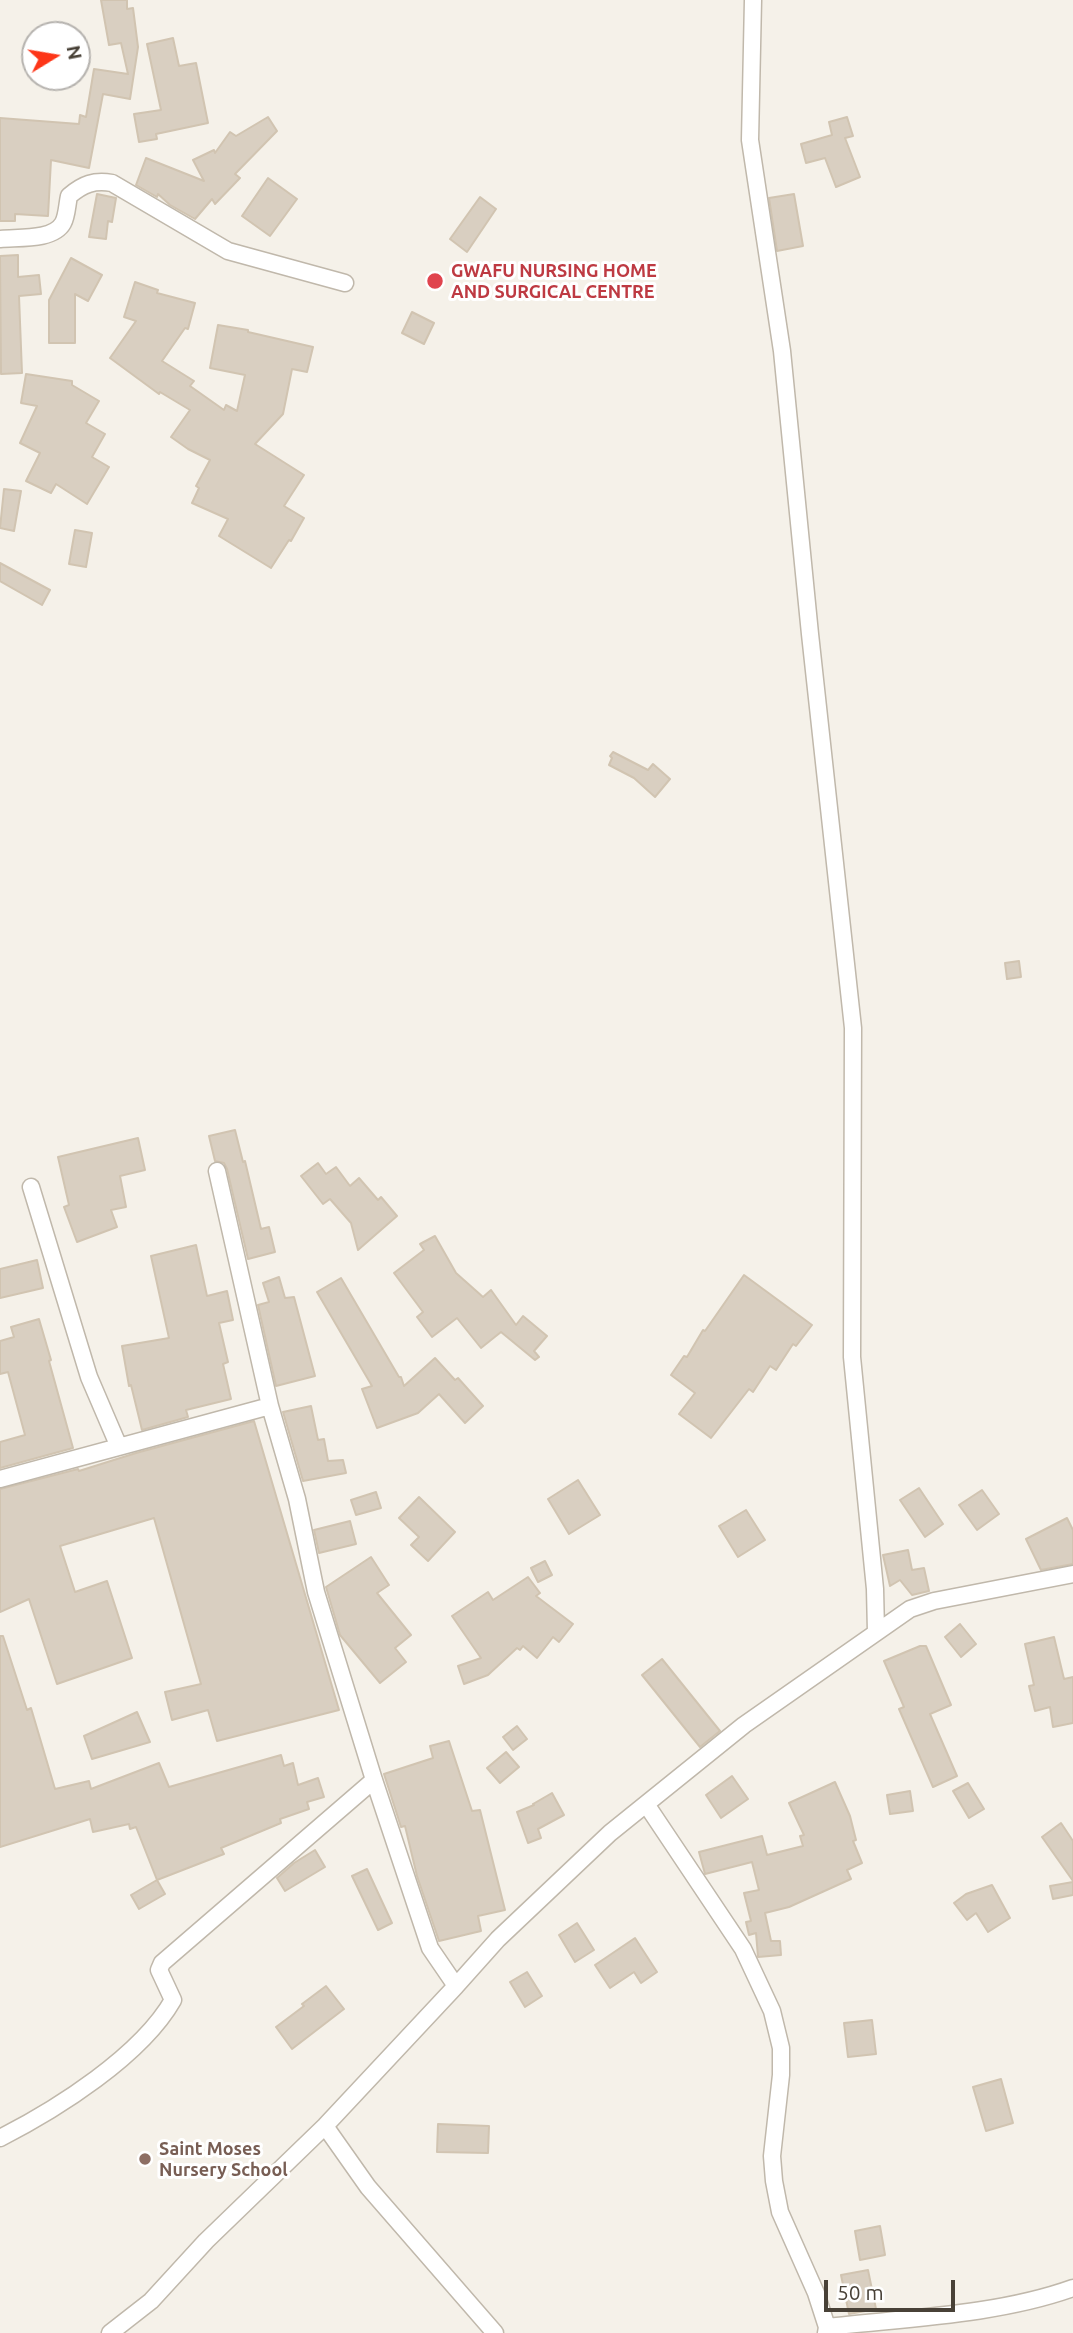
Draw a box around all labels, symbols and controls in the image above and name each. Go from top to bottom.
north arrow [21,21,91,91]
text: N [62,43,87,61]
place label: GWAFU NURSING HOME AND SURGICAL CENTRE [451,260,657,302]
marker: GWAFU NURSING HOME AND SURGICAL CENTRE [425,271,445,291]
place label: Saint Moses Nursery School [159,2138,288,2180]
marker: Saint Moses Nursery School [137,2151,153,2167]
scale bar [828,2266,959,2310]
text: 50 m [837,2280,884,2304]

